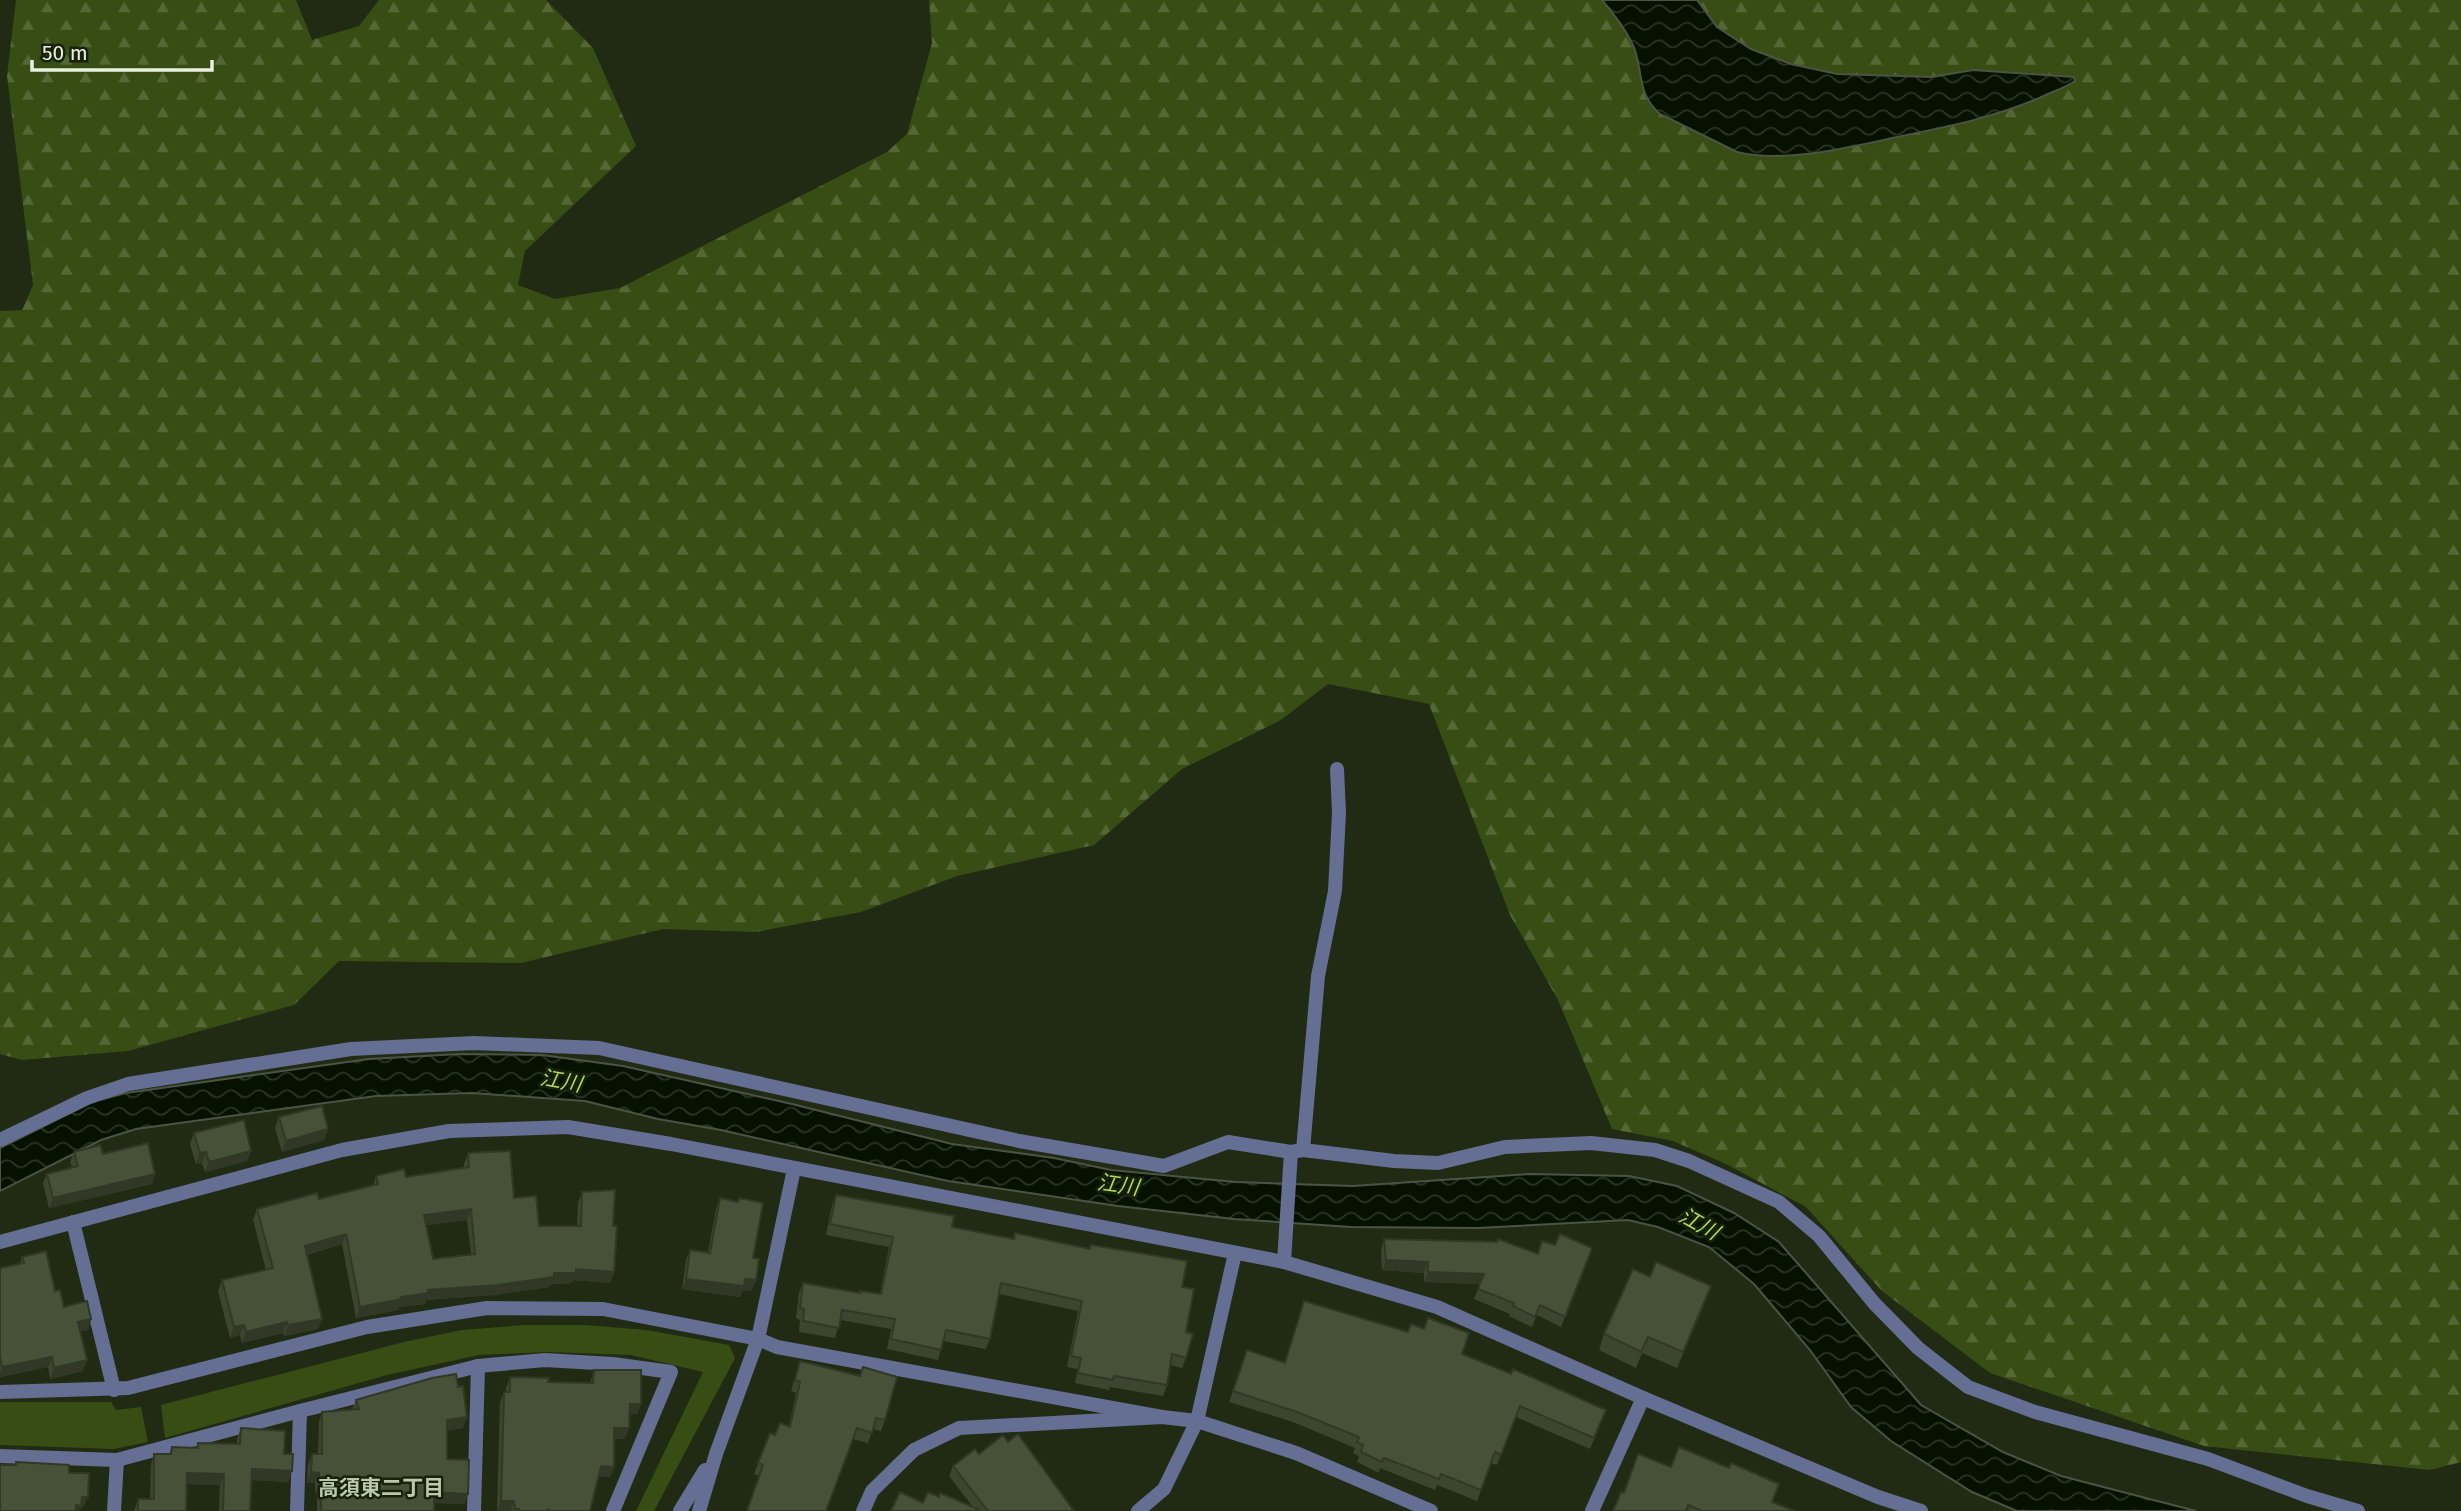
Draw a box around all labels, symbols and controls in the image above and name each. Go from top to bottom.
scale bar [32,28,212,72]
text: 50 m [42,40,88,66]
water label: 江川 [538,1065,586,1098]
water label: 江川 [1095,1169,1143,1201]
water label: 江川 [1674,1202,1725,1247]
district label: 高須東二丁目 [318,1475,444,1501]

